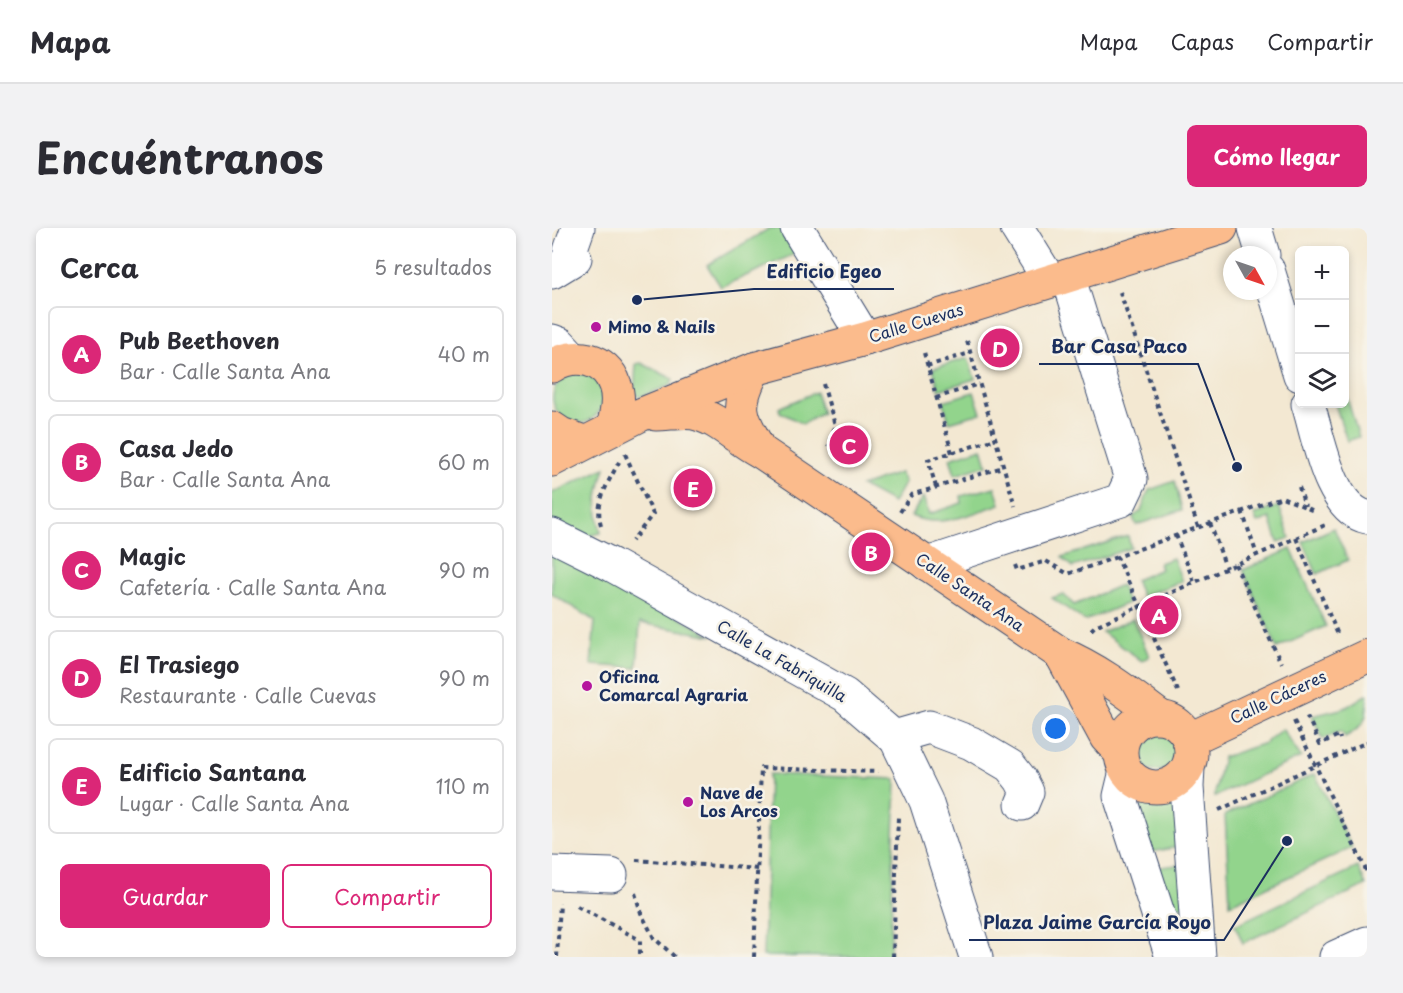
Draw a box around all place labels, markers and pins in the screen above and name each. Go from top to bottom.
callout: Edificio Egeo [754,253,894,289]
place label: Mimo & Nails [608,314,716,338]
marker: Mimo & Nails [589,320,603,334]
pin: D [980,326,1020,370]
callout: Bar Casa Paco [1039,328,1198,364]
pin: C [830,422,868,468]
pin: E [674,466,712,510]
pin: B [852,530,890,574]
pin: A [1140,592,1178,638]
place label: Oficina Comarcal Agraria [599,664,748,706]
marker: Oficina Comarcal Agraria [580,679,594,693]
place label: Nave de Los Arcos [700,780,778,822]
marker: Nave de Los Arcos [681,795,695,809]
callout: Plaza Jaime García Royo [969,904,1224,940]

